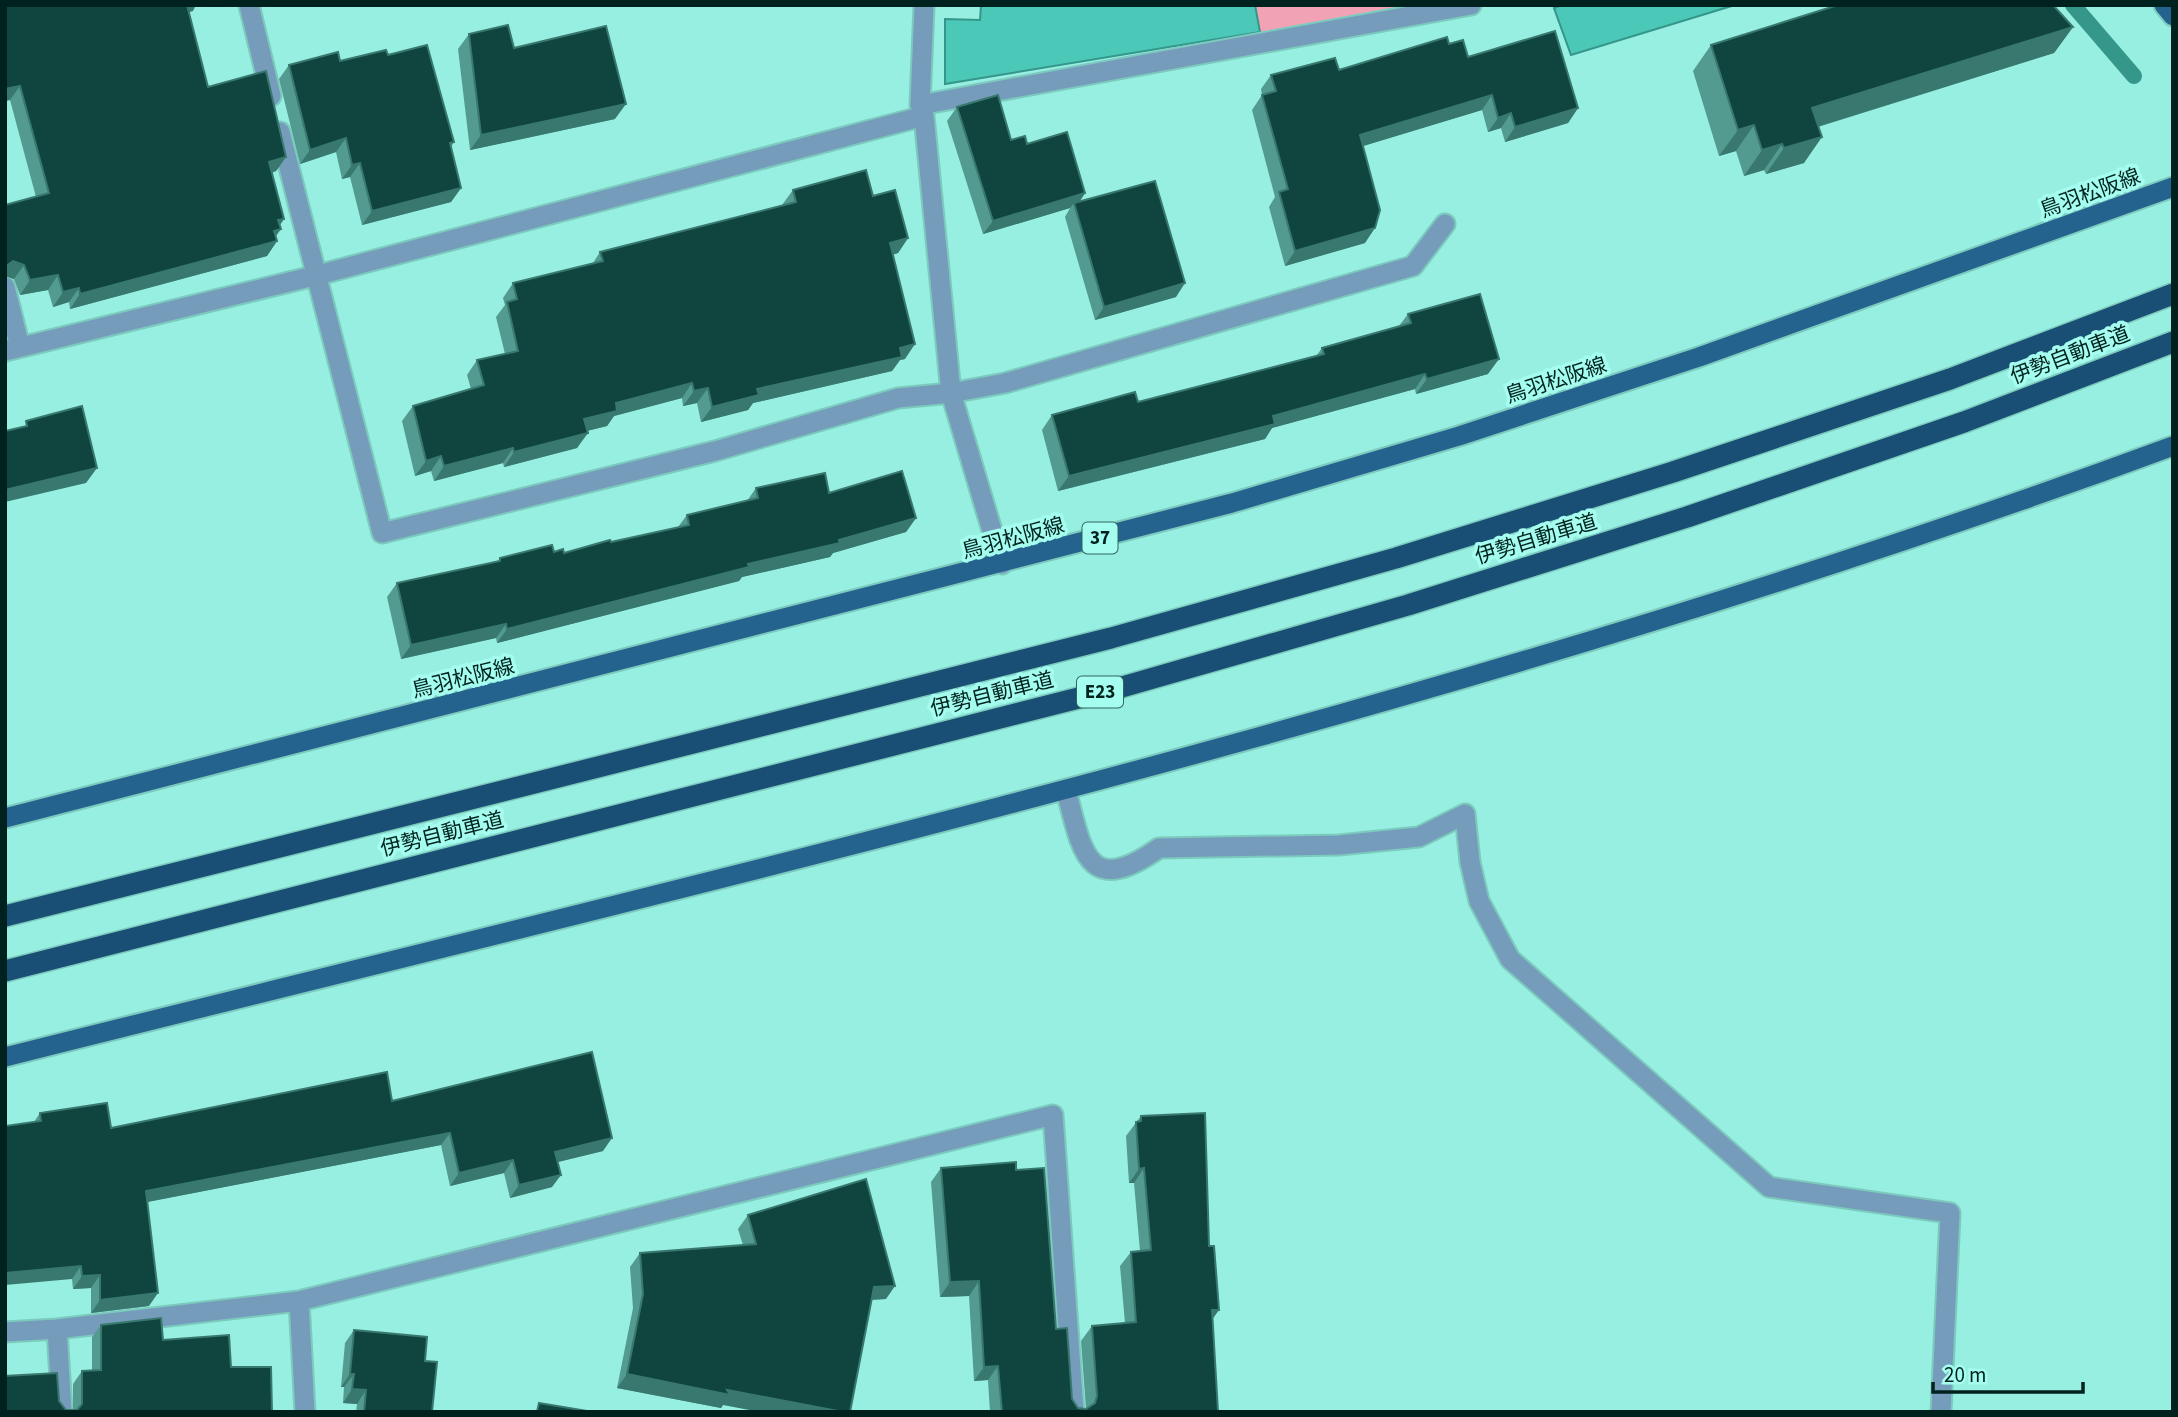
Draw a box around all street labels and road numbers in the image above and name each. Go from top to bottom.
street label: 鳥羽松阪線 [2036,161,2144,225]
street label: 伊勢自動車道 [2006,318,2134,392]
street label: 鳥羽松阪線 [1501,350,1611,410]
street label: 伊勢自動車道 [1471,506,1601,572]
street label: 鳥羽松阪線 [958,510,1068,566]
road number: 37 [1082,523,1118,554]
street label: 鳥羽松阪線 [408,651,518,705]
street label: 伊勢自動車道 [927,664,1057,724]
road number: E23 [1077,677,1123,708]
street label: 伊勢自動車道 [377,804,507,864]

